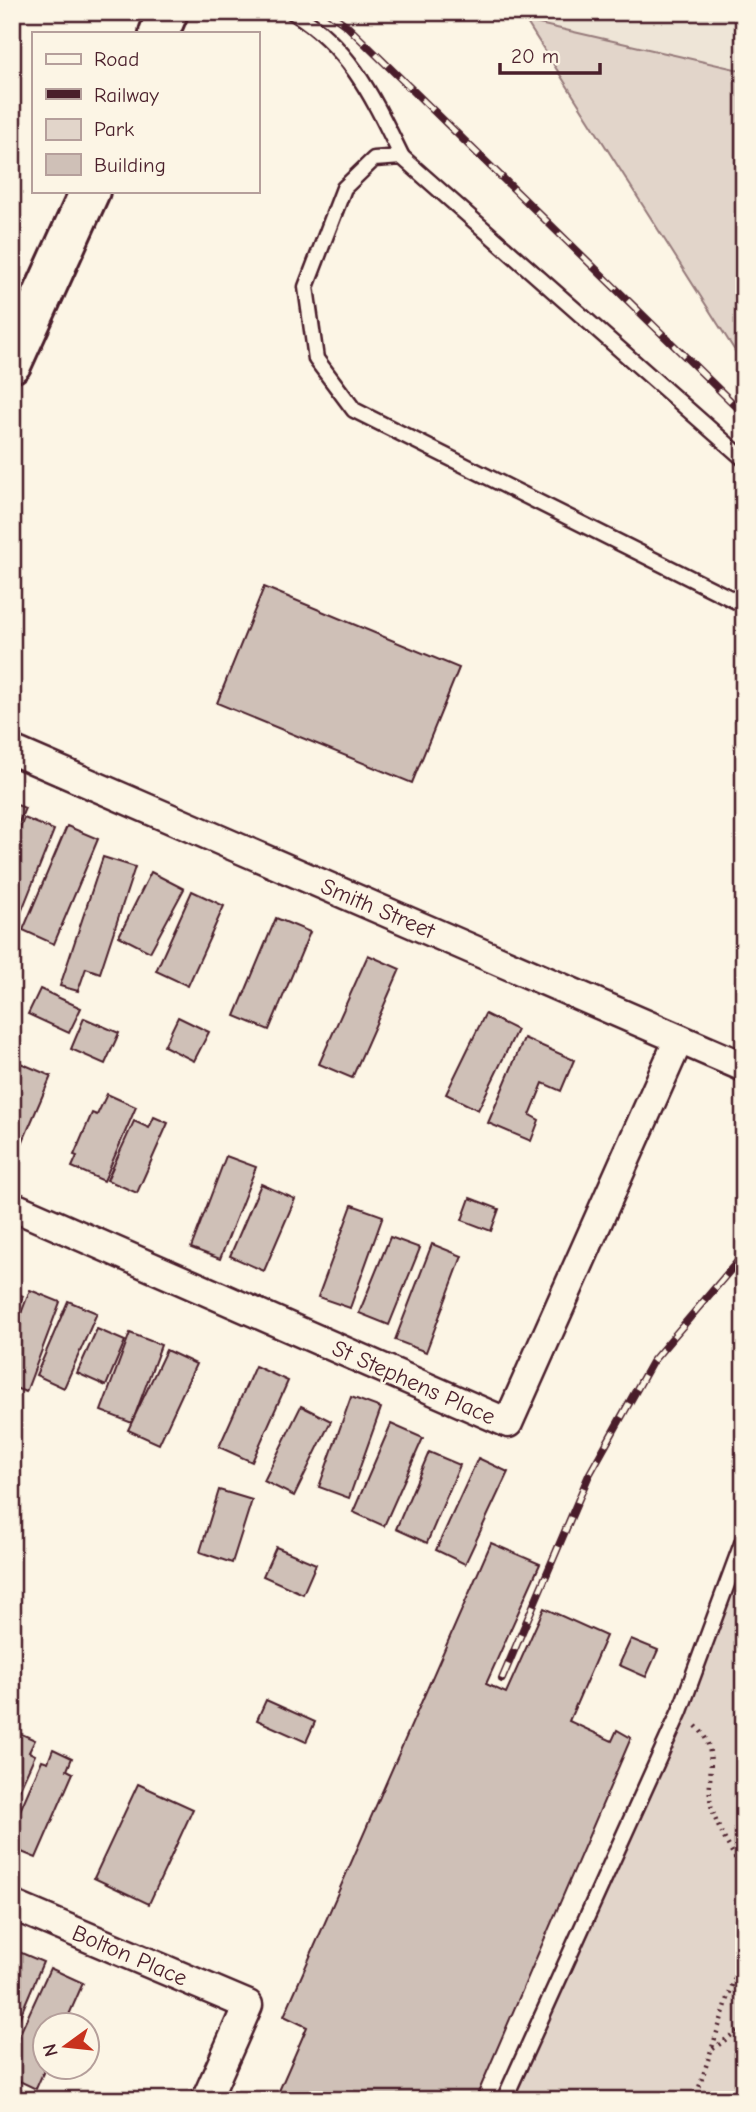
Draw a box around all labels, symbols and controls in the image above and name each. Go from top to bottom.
legend [32,32,259,192]
scale bar [500,32,600,76]
text: 20 m [511,44,559,68]
text: Road [94,47,139,71]
text: Railway [94,83,159,107]
text: Park [94,117,134,141]
text: Building [94,153,166,177]
street label: Smith Street [317,872,440,945]
street label: St Stephens Place [328,1334,499,1430]
street label: Bolton Place [68,1919,191,1992]
north arrow [32,2010,102,2080]
text: N [38,2041,63,2059]

